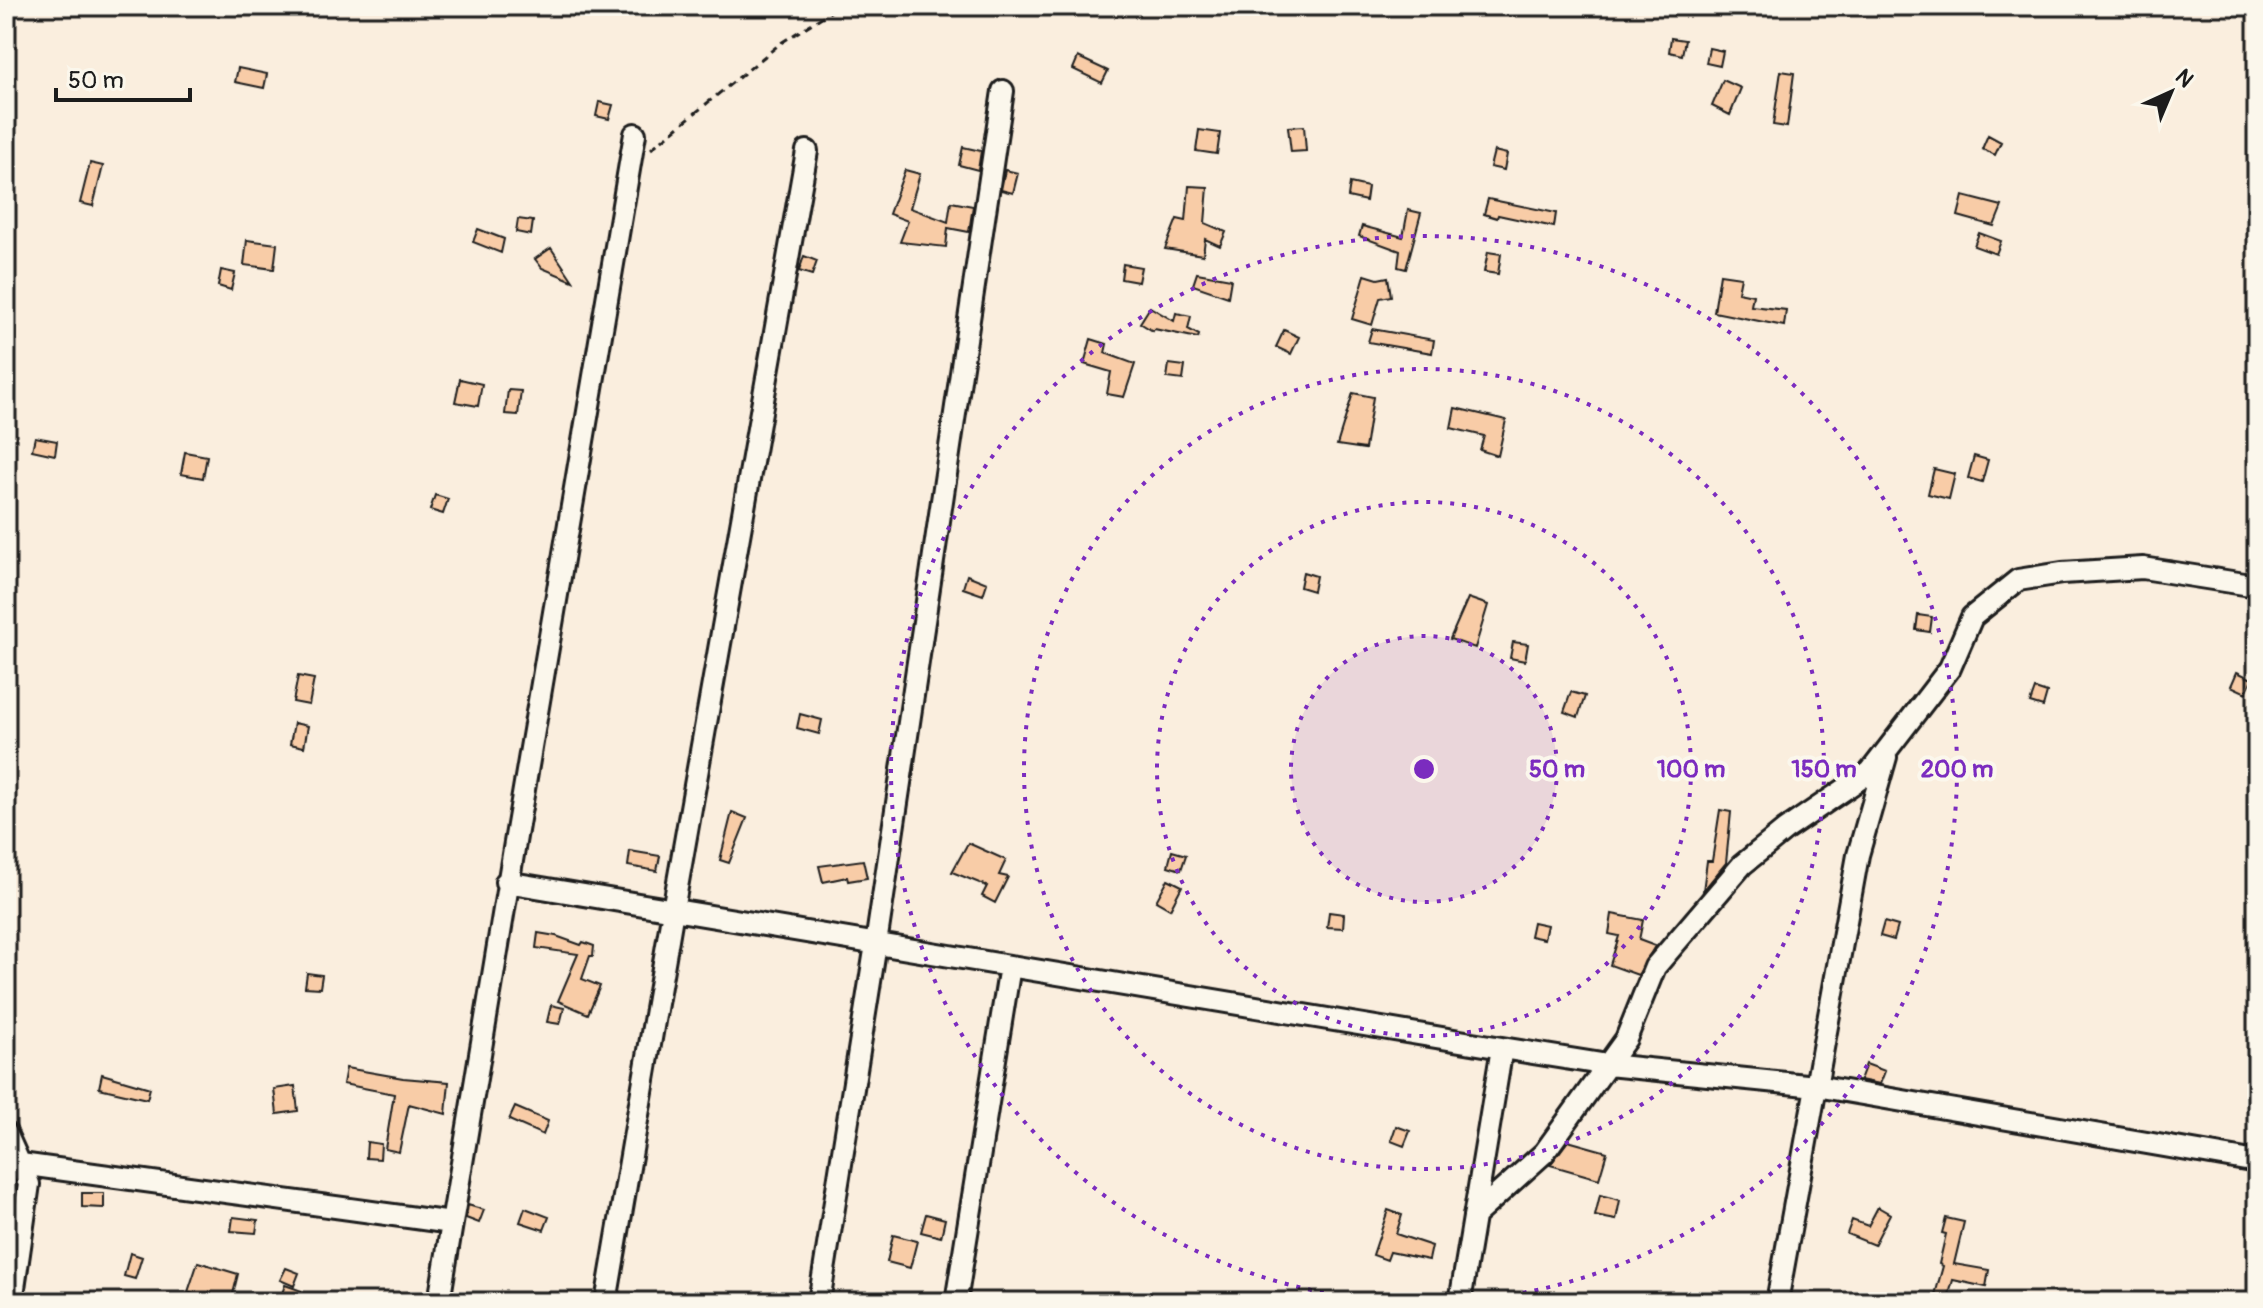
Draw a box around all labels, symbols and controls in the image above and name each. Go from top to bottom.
scale bar [56,52,190,102]
north arrow [2131,52,2211,132]
text: N [2169,63,2199,94]
text: 50 m [68,66,124,95]
centre of rings [1410,755,1438,783]
text: 50 m [1529,755,1585,784]
text: 100 m [1657,755,1725,784]
text: 150 m [1791,755,1857,784]
text: 200 m [1921,755,1993,784]

